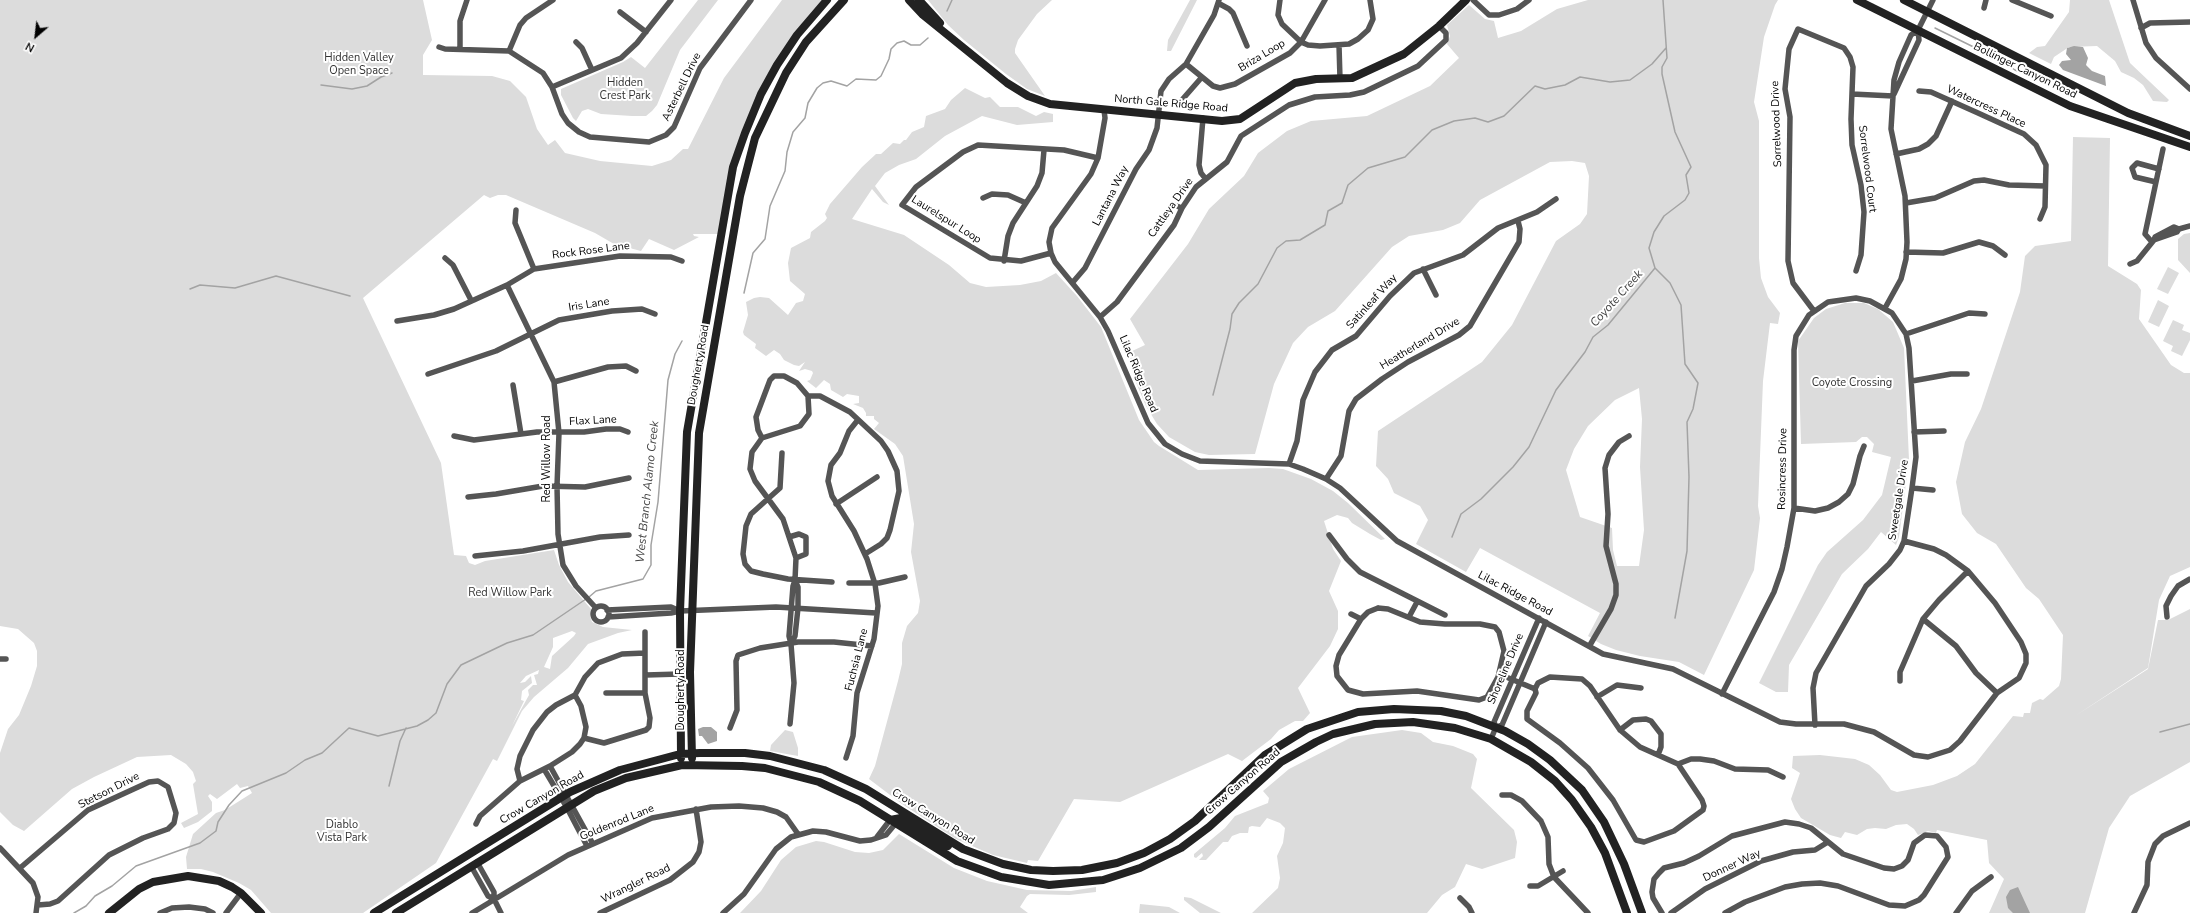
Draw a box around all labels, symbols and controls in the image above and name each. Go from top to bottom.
north arrow [16,16,56,56]
street label: Briza Loop [1236,37,1288,75]
text: N [23,38,37,56]
street label: Bollinger Canyon Road [1971,40,2079,102]
park label: Hidden Valley Open Space [324,51,394,77]
street label: Asterbell Drive [660,51,704,123]
park label: Hidden Crest Park [599,76,651,102]
street label: Sorrelwood Drive [1769,81,1785,167]
street label: Watercress Place [1944,83,2028,131]
street label: North Gale Ridge Road [1114,92,1228,116]
street label: Sorrelwood Court [1855,125,1879,213]
street label: Lantana Way [1090,164,1132,228]
street label: Cattleya Drive [1146,176,1196,240]
street label: Laurelspur Loop [909,193,983,247]
street label: Rock Rose Lane [551,240,631,262]
water label: Coyote Creek [1588,268,1646,330]
street label: Satinleaf Way [1344,272,1400,332]
street label: Iris Lane [568,295,610,315]
street label: Heatherland Drive [1378,315,1462,373]
street label: Dougherty Road [685,324,713,406]
street label: Lilac Ridge Road [1116,333,1160,415]
park label: Coyote Crossing [1812,376,1892,390]
street label: Flax Lane [569,413,617,429]
street label: Red Willow Road [540,415,554,503]
water label: West Branch Alamo Creek [633,420,663,564]
street label: Rosincress Drive [1776,428,1790,510]
street label: Sweetgale Drive [1886,459,1912,541]
street label: Lilac Ridge Road [1475,569,1555,619]
park label: Red Willow Park [468,586,552,600]
street label: Fuchsia Lane [843,627,871,693]
street label: Shoreline Drive [1485,632,1527,706]
street label: Dougherty Road [674,649,688,731]
street label: Crow Canyon Road [1203,746,1283,818]
street label: Crow Canyon Road [498,769,586,827]
street label: Stetson Drive [76,770,142,812]
street label: Crow Canyon Road [889,786,977,848]
street label: Goldenrod Lane [578,802,656,844]
park label: Diablo Vista Park [317,818,367,844]
street label: Donner Way [1701,847,1763,885]
street label: Wrangler Road [599,862,673,906]

